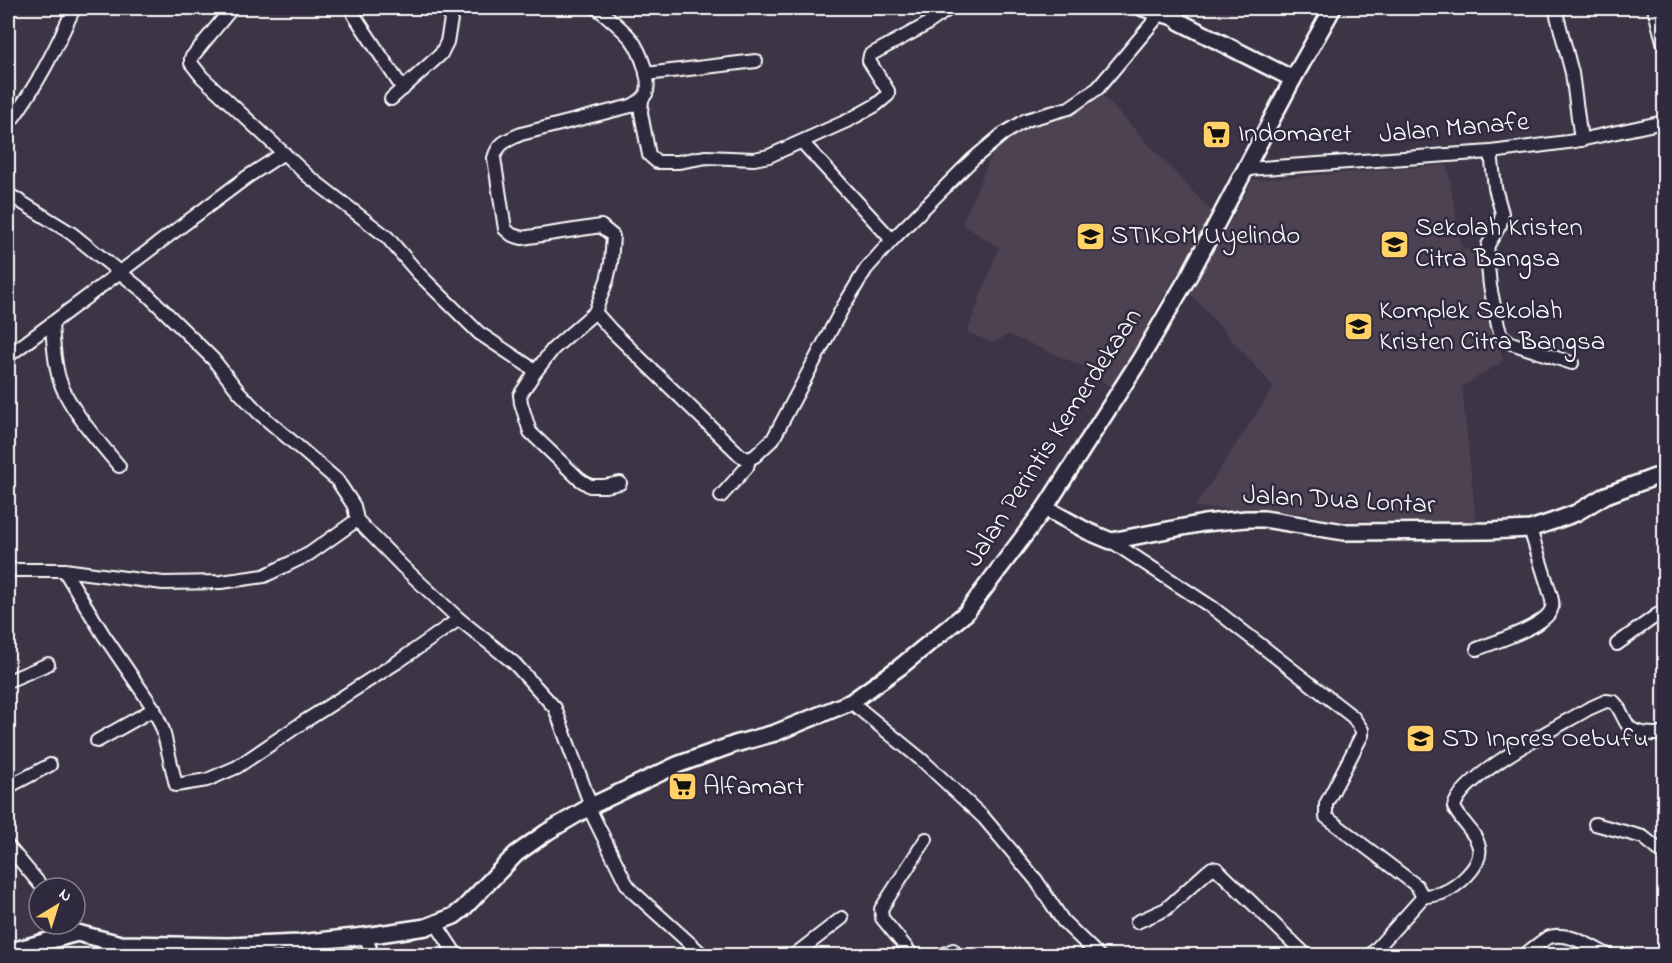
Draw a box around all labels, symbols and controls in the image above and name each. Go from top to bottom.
street label: Jalan Manafe [1377,103,1532,155]
place label: Indomaret [1238,115,1352,154]
supermarket icon: Indomaret [1201,118,1233,150]
place label: Sekolah Kristen Citra Bangsa [1415,209,1583,279]
place label: STIKOM Uyelindo [1111,217,1300,256]
school or university icon: STIKOM Uyelindo [1074,220,1106,252]
school or university icon: Sekolah Kristen Citra Bangsa [1378,228,1410,260]
place label: Komplek Sekolah Kristen Citra Bangsa [1379,292,1605,362]
street label: Jalan Perintis Kemerdekaan [955,301,1153,575]
school or university icon: Komplek Sekolah Kristen Citra Bangsa [1342,311,1374,343]
street label: Jalan Dua Lontar [1242,476,1437,526]
place label: SD Inpres Oebufu [1442,720,1649,759]
school or university icon: SD Inpres Oebufu [1405,723,1437,755]
place label: Alfamart [703,768,804,807]
supermarket icon: Alfamart [666,771,698,803]
north arrow [27,876,87,936]
text: N [53,883,77,909]

